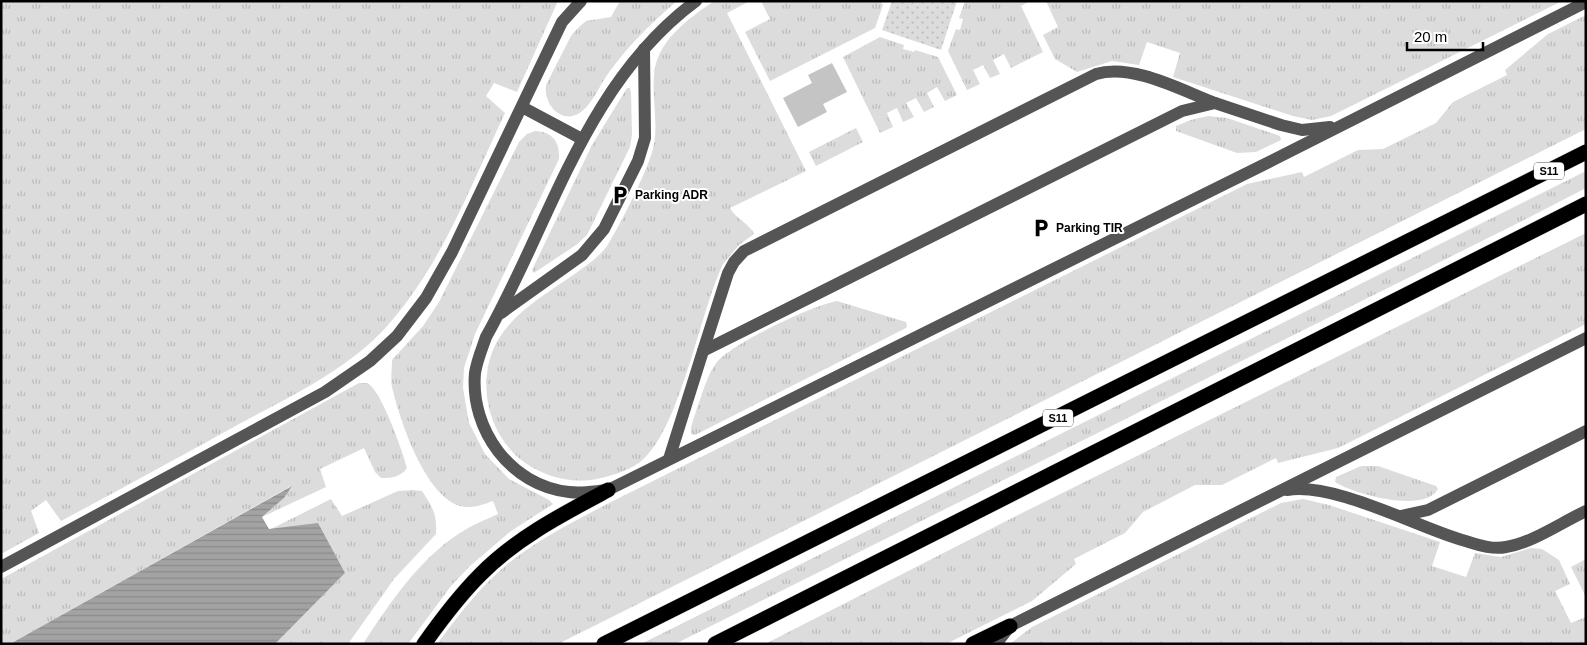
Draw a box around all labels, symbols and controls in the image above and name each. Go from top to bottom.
scale bar [1407,20,1483,52]
text: 20 m [1414,28,1447,45]
road number: S11 [1534,162,1564,180]
parking icon: Parking ADR [609,184,631,206]
place label: Parking ADR [635,188,708,202]
parking icon: Parking TIR [1030,217,1052,239]
place label: Parking TIR [1056,221,1123,235]
road number: S11 [1043,409,1073,426]

